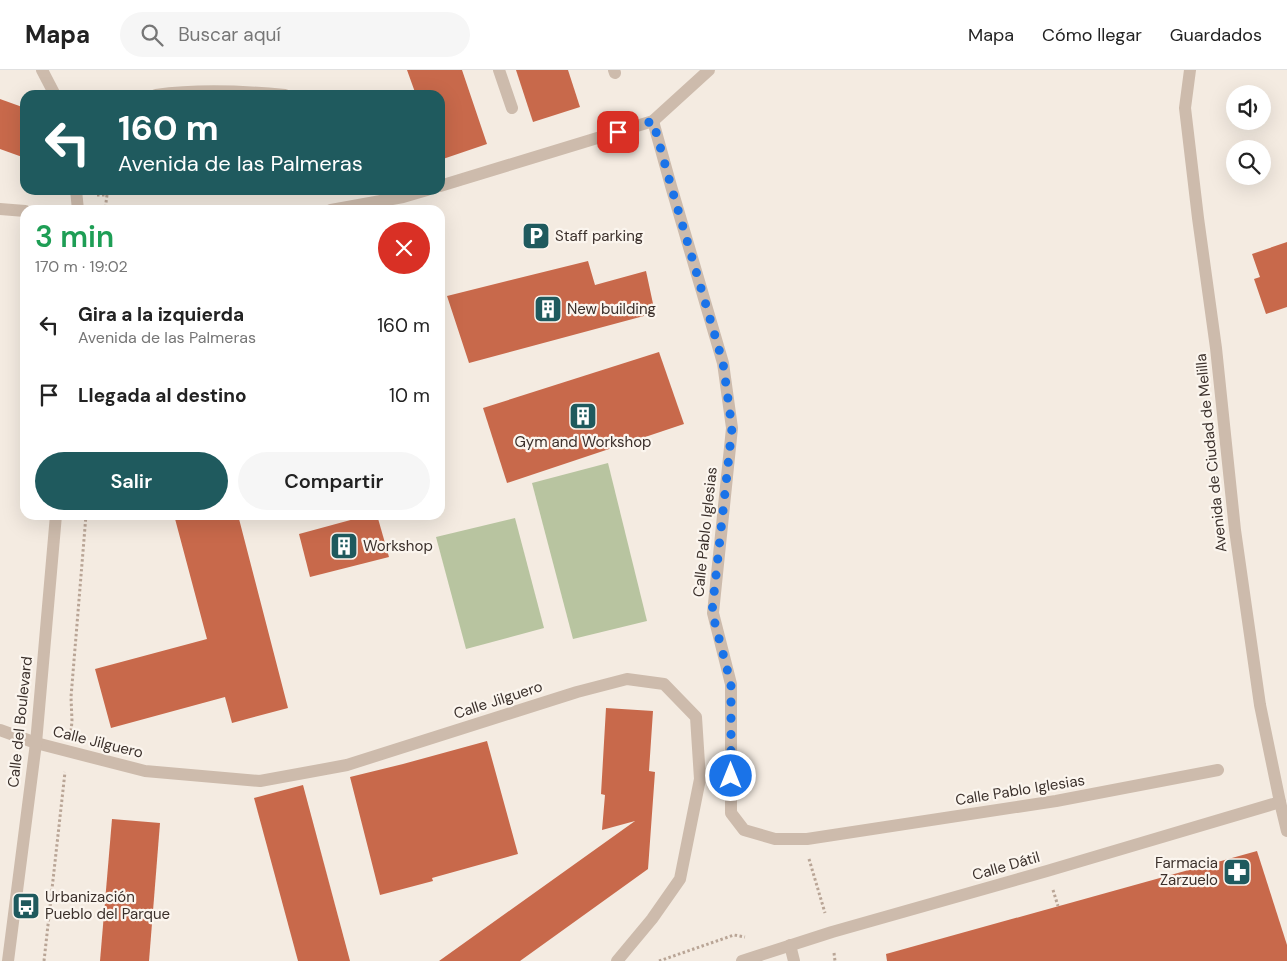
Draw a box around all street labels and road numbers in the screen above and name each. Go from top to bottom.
street label: Avenida de Ciudad de Melilla [1191,353,1231,553]
street label: Calle Pablo Iglesias [688,466,722,598]
street label: Calle del Boulevard [3,655,37,789]
street label: Calle Jilguero [451,676,545,724]
street label: Calle Jilguero [51,721,145,763]
street label: Calle Pablo Iglesias [954,770,1086,810]
street label: Calle Dátil [970,847,1042,885]

